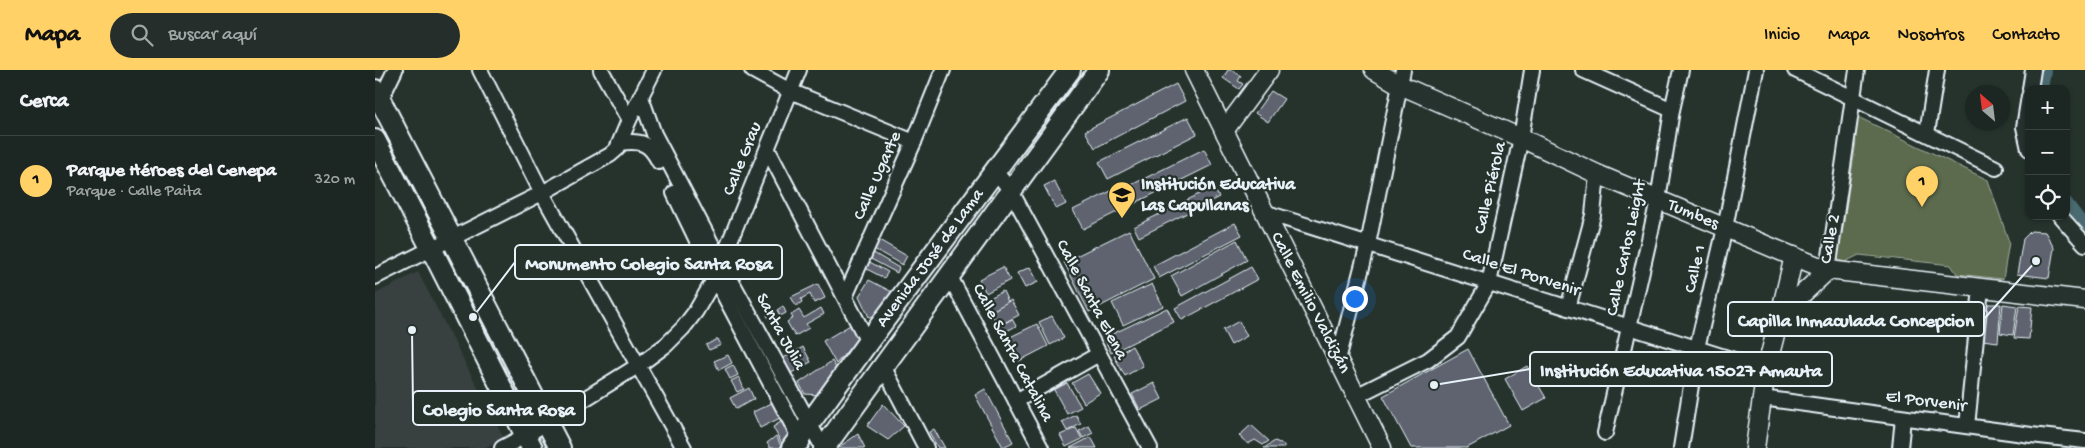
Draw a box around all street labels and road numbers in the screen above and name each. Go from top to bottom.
street label: Calle Grau [719,119,767,199]
street label: Calle Ugarte [849,128,907,224]
street label: Calle Piérola [1470,139,1512,236]
street label: Calle Carlos Leight [1602,176,1652,318]
street label: Avenida José de Lama [872,184,989,332]
street label: Tumbes [1663,194,1723,236]
street label: Calle 2 [1816,212,1846,265]
street label: Calle Emilio Valdizán [1265,229,1355,377]
street label: Calle Santa Elena [1051,236,1132,364]
street label: Calle 1 [1680,243,1712,295]
street label: Calle El Porvenir [1460,244,1584,302]
street label: Calle Santa Catalina [967,280,1058,426]
street label: Santa Julia [750,290,810,375]
street label: El Porvenir [1884,387,1969,418]

